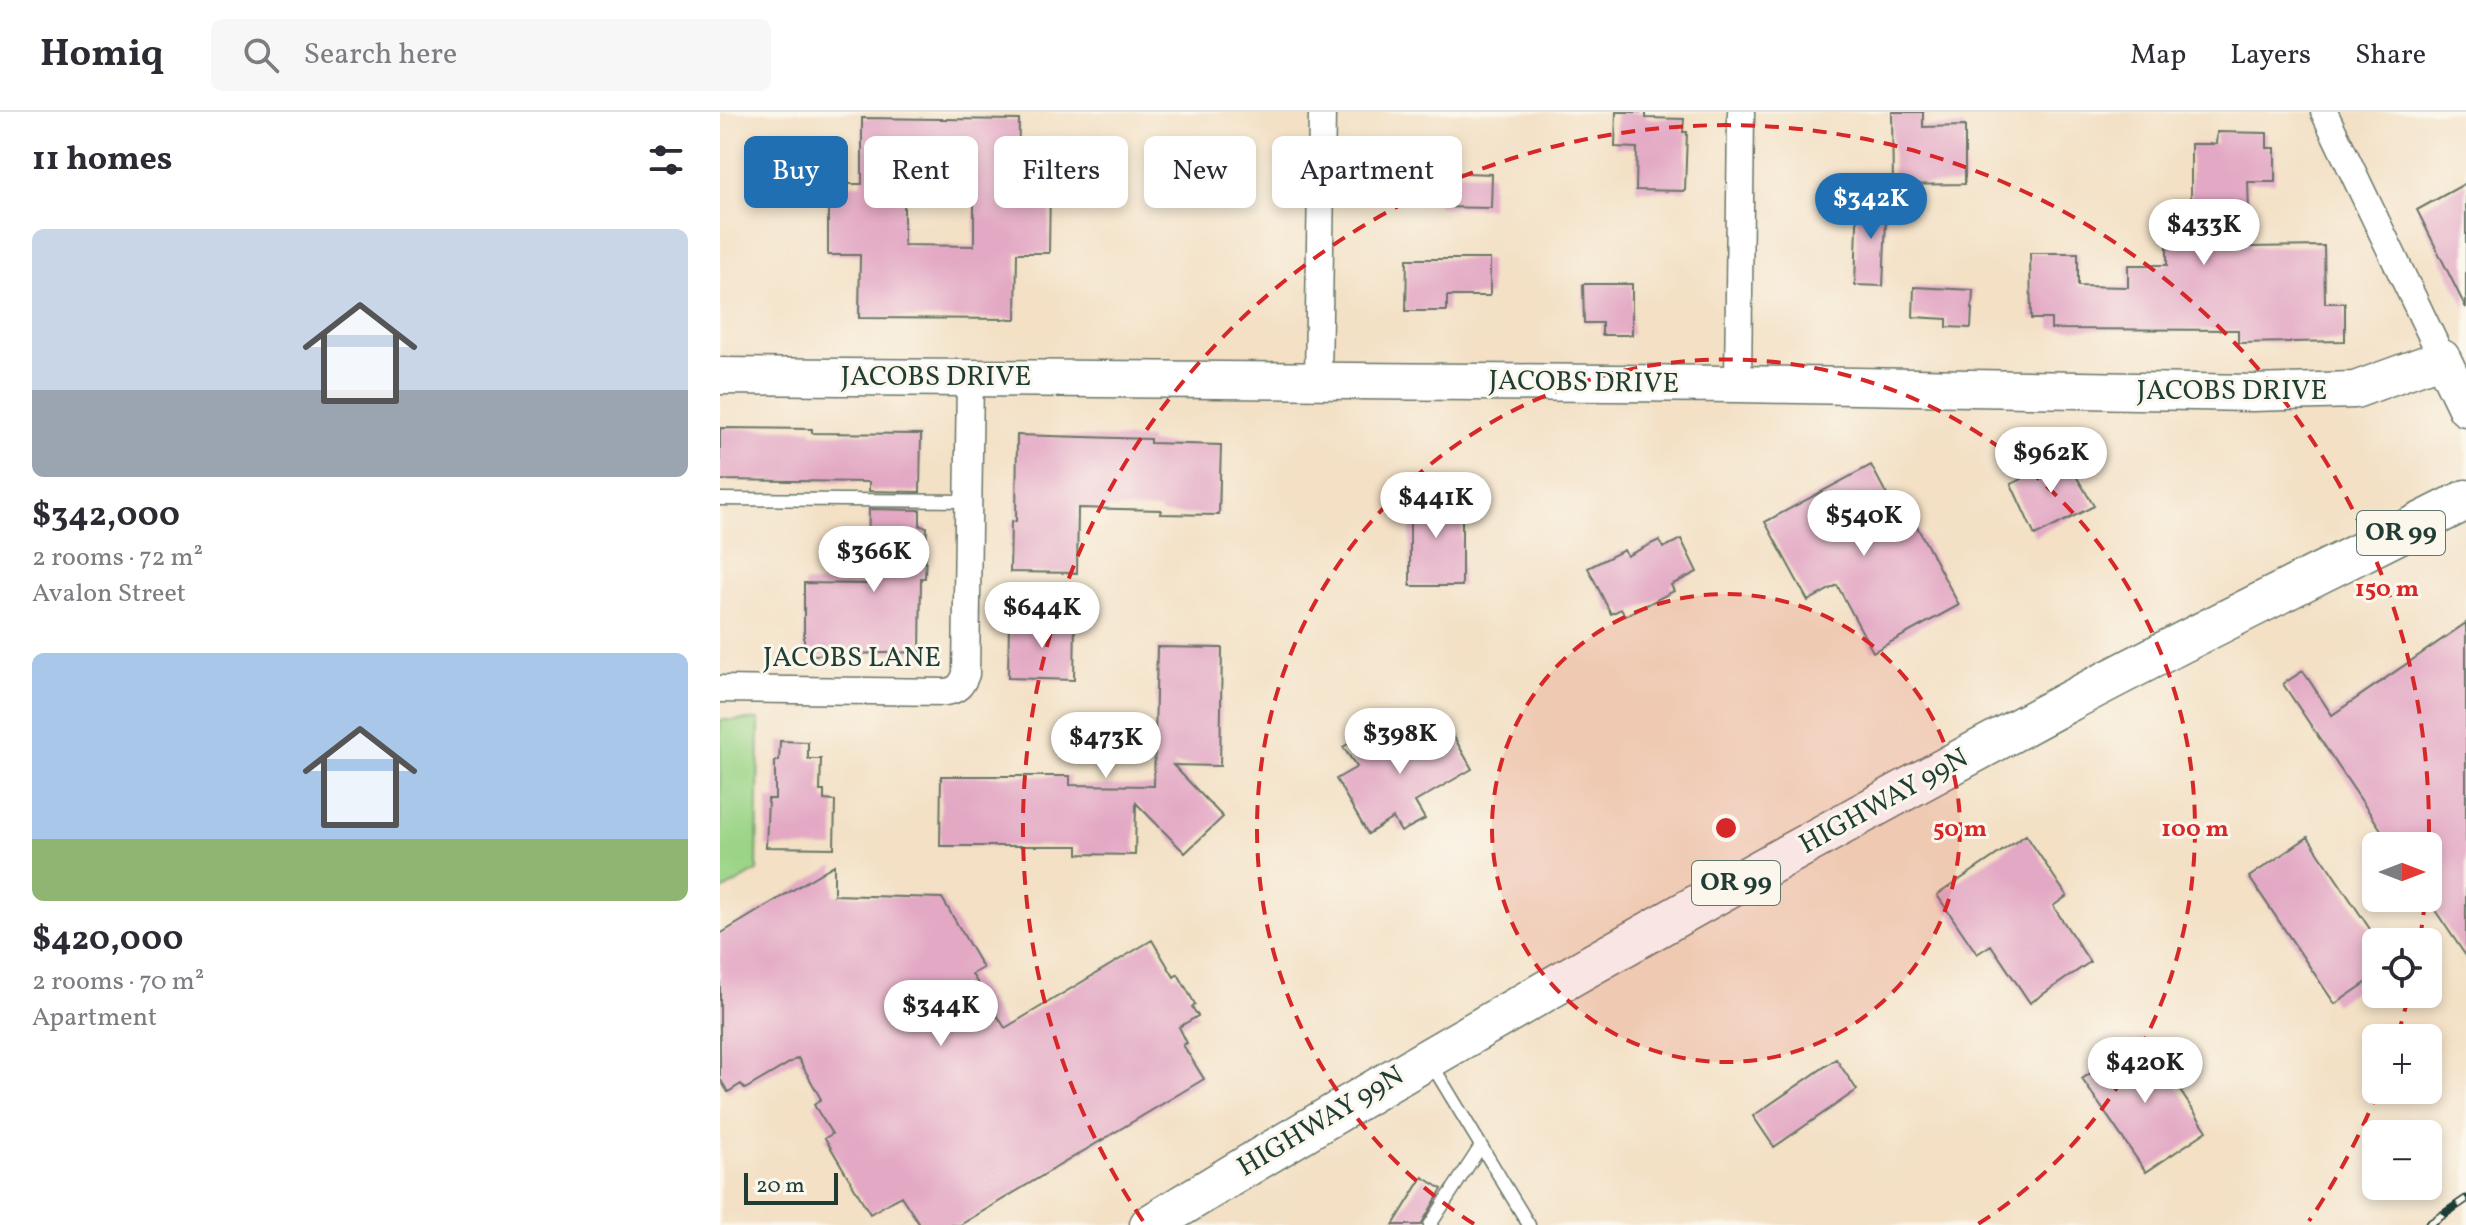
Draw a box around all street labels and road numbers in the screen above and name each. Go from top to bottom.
street label: JACOBS DRIVE [841,358,1031,397]
street label: JACOBS DRIVE [1488,362,1680,404]
street label: JACOBS DRIVE [2137,372,2327,411]
road number: OR 99 [2357,511,2445,555]
street label: JACOBS LANE [763,639,941,678]
street label: HIGHWAY 99N [1792,739,1976,865]
road number: OR 99 [1692,861,1780,905]
street label: HIGHWAY 99N [1230,1057,1412,1187]

